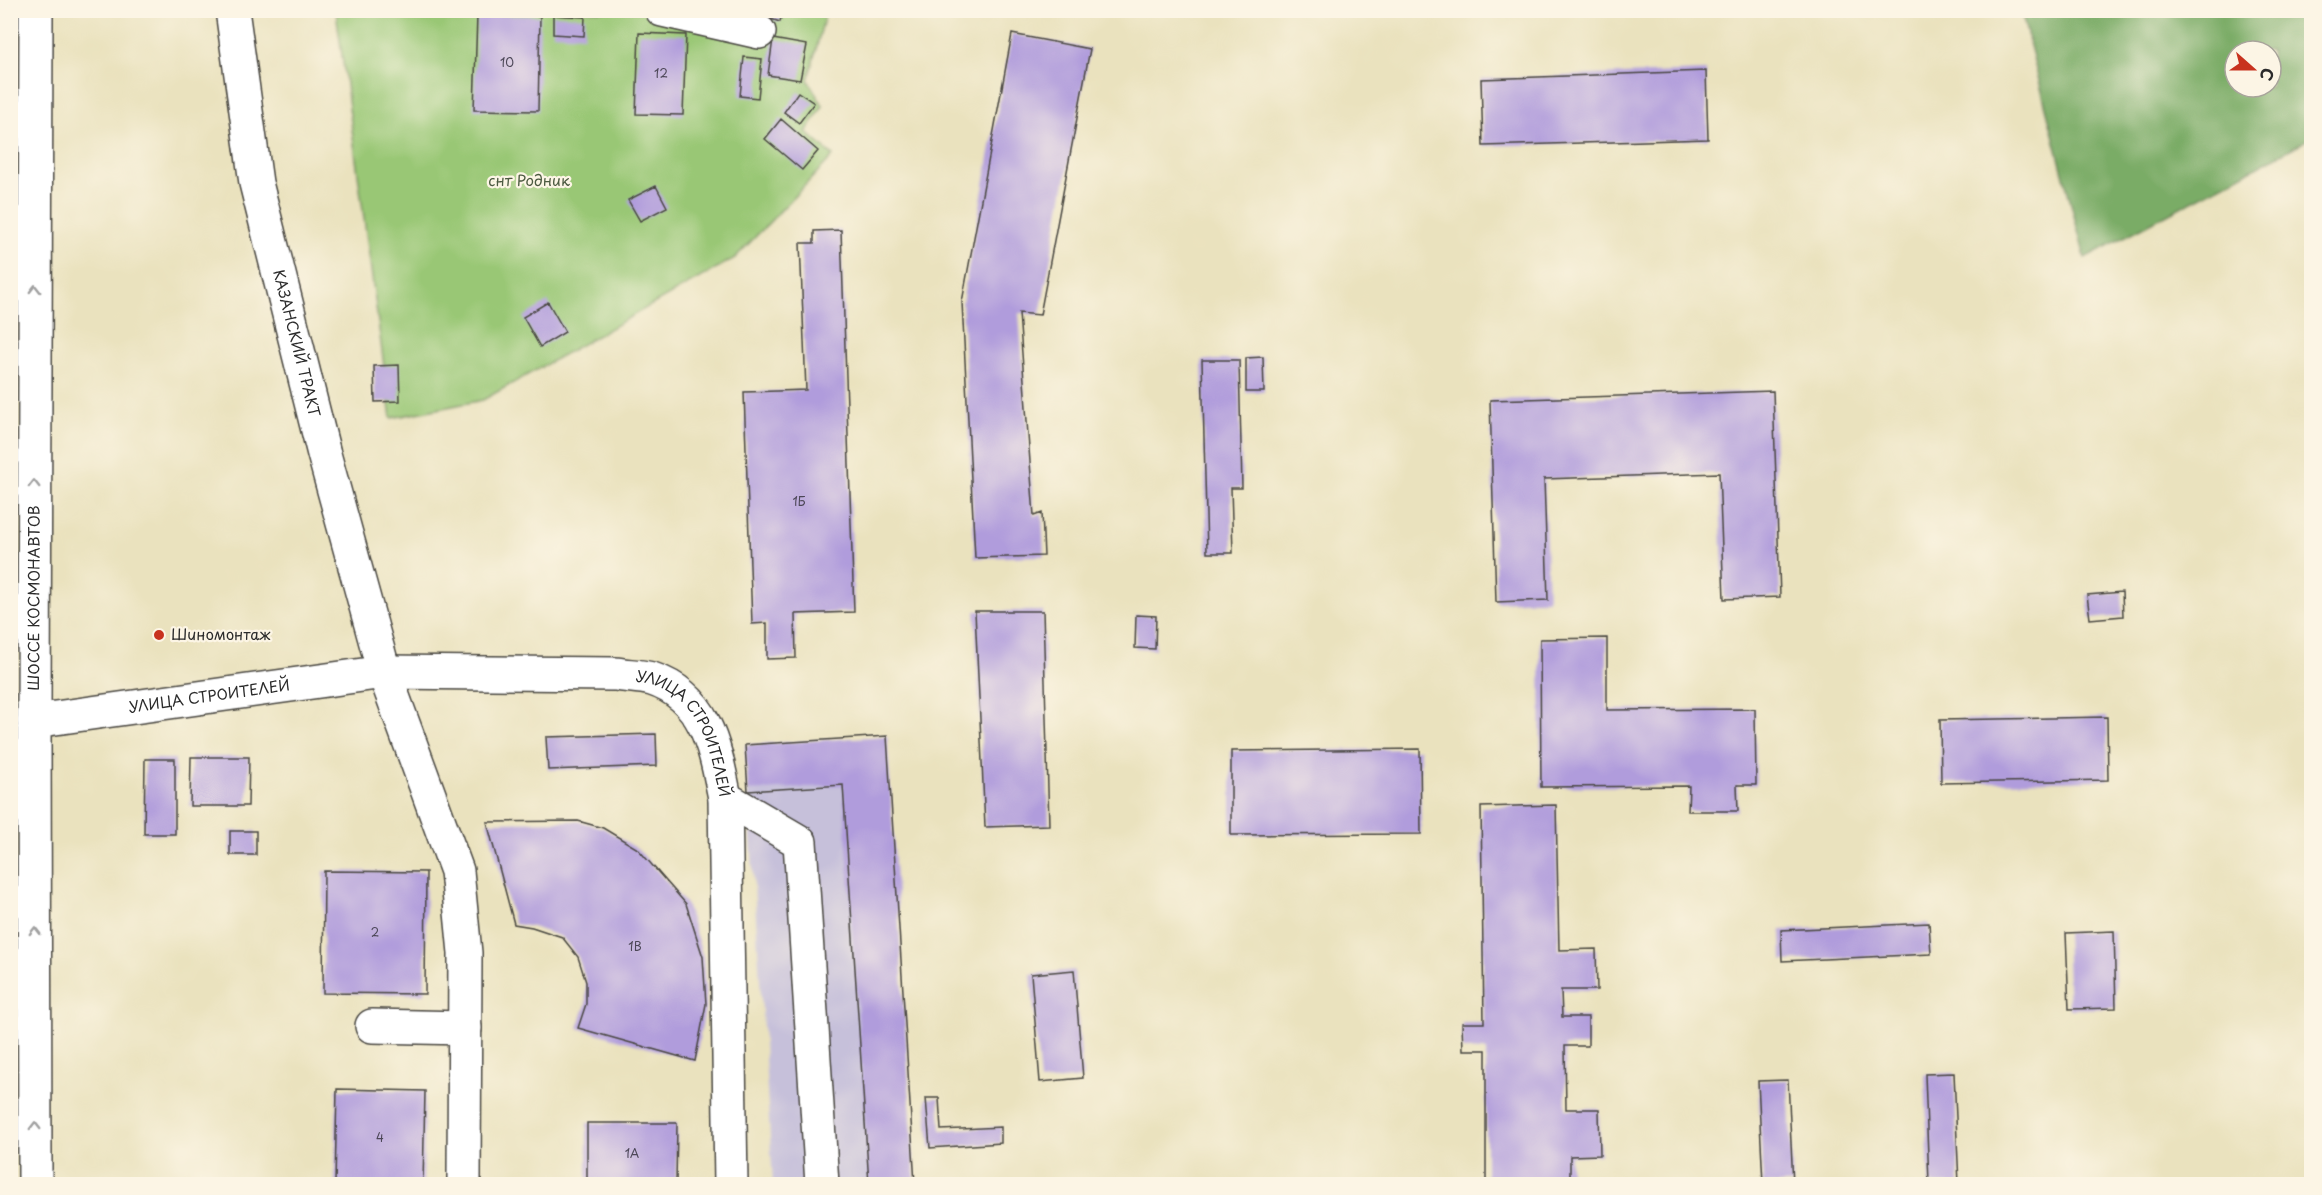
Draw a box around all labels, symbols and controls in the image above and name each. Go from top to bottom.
north arrow [2223,39,2283,99]
house number: 10 [500,53,514,71]
house number: 12 [654,64,668,82]
text: С [2255,65,2281,85]
park label: снт Родник [488,168,570,191]
street label: КАЗАНСКИЙ ТРАКТ [268,267,327,420]
one-way arrow [29,285,41,294]
one-way arrow [28,480,40,489]
house number: 1Б [792,492,806,510]
street label: ШОССЕ КОСМОНАВТОВ [21,505,45,691]
place label: Шиномонтаж [171,622,270,645]
marker: Шиномонтаж [152,628,166,642]
street label: УЛИЦА СТРОИТЕЛЕЙ [635,663,737,799]
street label: УЛИЦА СТРОИТЕЛЕЙ [127,672,291,718]
house number: 2 [371,923,379,941]
one-way arrow [29,927,41,936]
house number: 1В [628,937,642,955]
one-way arrow [29,1122,41,1131]
house number: 4 [376,1128,384,1146]
house number: 1А [625,1144,639,1162]

